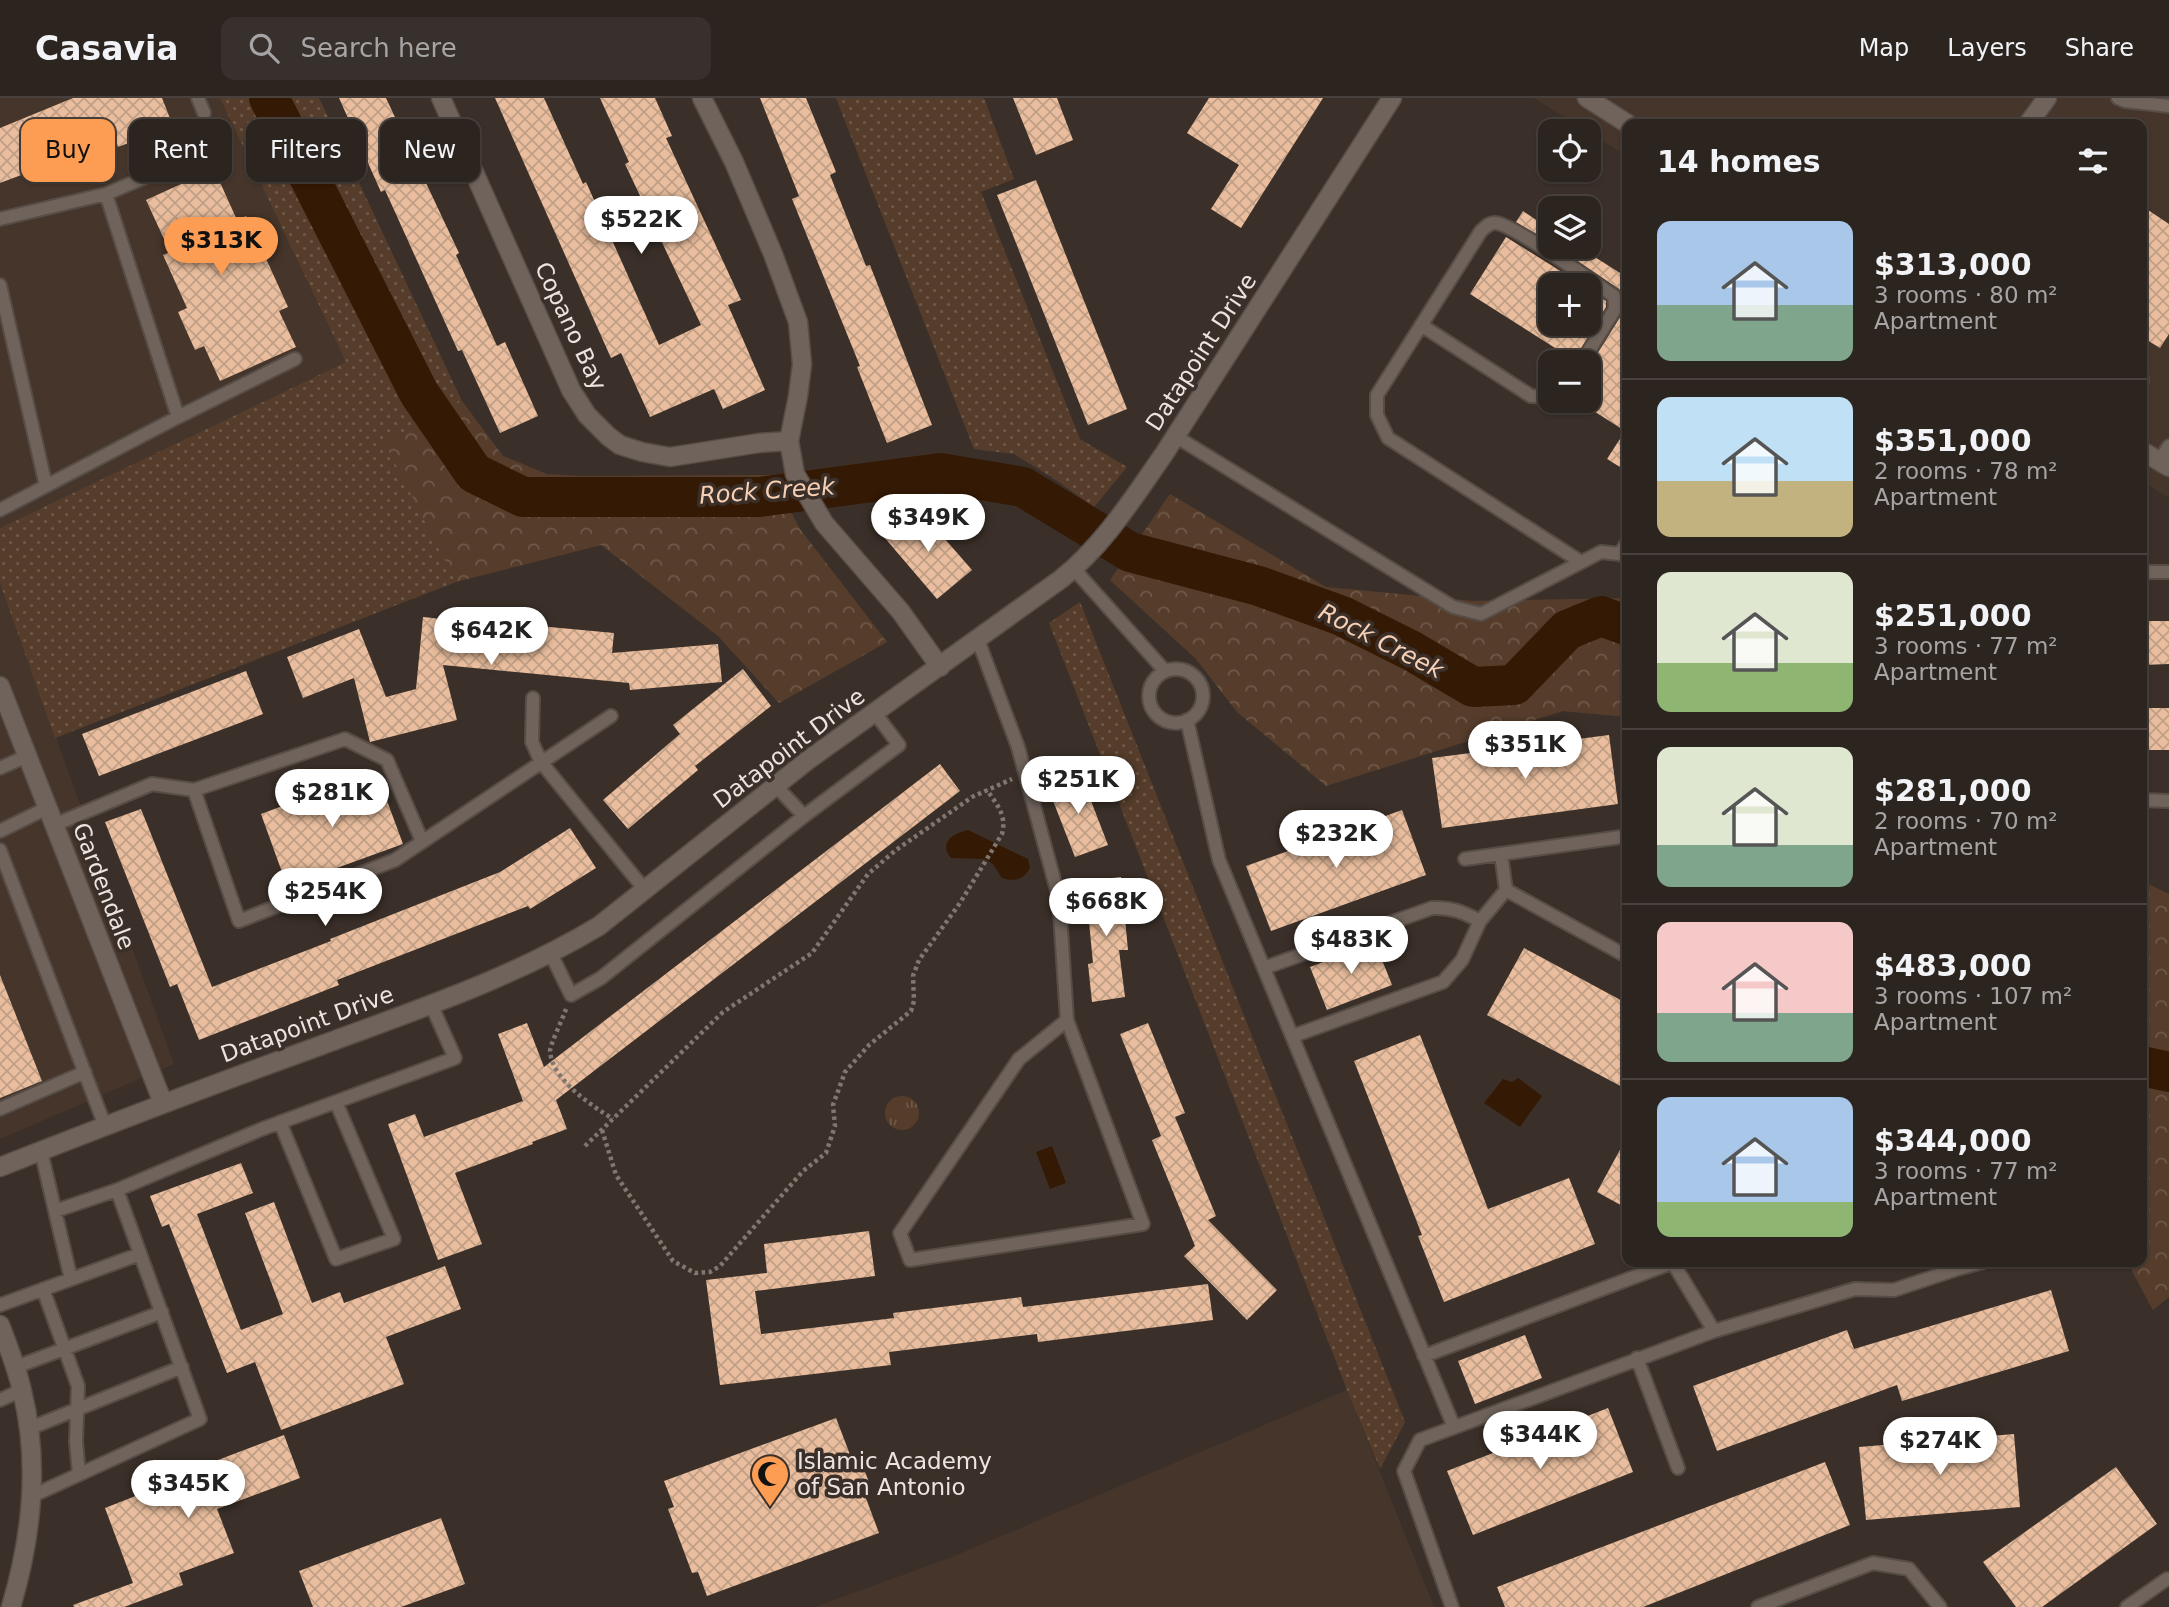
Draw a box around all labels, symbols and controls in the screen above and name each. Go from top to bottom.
search box [221,17,711,80]
text: Casavia [35,29,179,68]
icon: search [245,29,283,67]
text: Search here [301,33,457,63]
text: Map [1859,34,1909,62]
text: Layers [1947,34,2027,62]
text: Share [2065,34,2134,62]
chip: Buy [21,119,115,182]
chip: Rent [129,119,232,182]
chip: Filters [246,119,366,182]
chip: New [380,119,480,182]
map controls [1538,119,1601,413]
button: locate [1538,119,1601,182]
icon: filters [2074,142,2112,180]
text: 14 homes [1657,144,1821,179]
button: layers [1538,196,1601,259]
pin: $522K [592,197,690,256]
text: $522K [600,206,682,232]
pin: $313K [172,218,270,277]
text: $313K [180,227,262,253]
text: $313,000 [1874,247,2032,282]
icon: home [1713,249,1797,333]
street label: Copano Bay [530,258,612,394]
street label: Datapoint Drive [1140,269,1262,435]
button: + [1538,273,1601,336]
text: 3 rooms · 80 m² [1874,282,2058,308]
text: Apartment [1874,308,1997,334]
button: − [1538,350,1601,413]
text: $351,000 [1874,423,2032,458]
icon: home [1713,425,1797,509]
text: 2 rooms · 78 m² [1874,458,2058,484]
water label: Rock Creek [698,472,837,510]
text: Apartment [1874,484,1997,510]
pin: $349K [879,494,977,554]
text: $349K [887,504,969,530]
water label: Rock Creek [1314,598,1449,685]
text: $251,000 [1874,598,2032,633]
icon: home [1713,600,1797,684]
pin: $642K [442,608,540,667]
text: $642K [450,617,532,643]
text: 3 rooms · 77 m² [1874,633,2058,659]
text: Apartment [1874,659,1997,685]
street label: Datapoint Drive [708,683,870,813]
pin: $351K [1476,722,1574,781]
text: $351K [1484,731,1566,757]
pin: $251K [1029,756,1127,816]
text: $251K [1037,766,1119,792]
pin: $281K [283,770,381,829]
text: $281,000 [1874,773,2032,808]
icon: home [1713,775,1797,859]
text: $281K [291,779,373,805]
text: 2 rooms · 70 m² [1874,808,2058,834]
pin: $232K [1287,810,1385,870]
street label: Gardendale [68,819,140,953]
text: $232K [1295,820,1377,846]
text: Apartment [1874,834,1997,860]
pin: $254K [276,868,374,928]
text: $254K [284,878,366,904]
pin: $668K [1057,878,1155,938]
text: $668K [1065,888,1147,914]
pin: $483K [1302,916,1400,976]
text: $483K [1310,926,1392,952]
text: $483,000 [1874,948,2032,983]
icon: home [1713,950,1797,1034]
street label: Datapoint Drive [217,981,397,1067]
text: 3 rooms · 107 m² [1874,983,2072,1009]
text: Apartment [1874,1009,1997,1035]
text: $344,000 [1874,1123,2032,1158]
icon: home [1713,1125,1797,1209]
text: 3 rooms · 77 m² [1874,1158,2058,1184]
text: Apartment [1874,1184,1997,1210]
pin: $344K [1491,1412,1589,1471]
pin: $274K [1891,1418,1989,1477]
text: $344K [1499,1421,1581,1447]
text: $274K [1899,1427,1981,1453]
place label: Islamic Academy of San Antonio [797,1448,992,1500]
mosque icon: Islamic Academy of San Antonio [749,1453,791,1508]
pin: $345K [139,1460,237,1520]
text: $345K [147,1470,229,1496]

